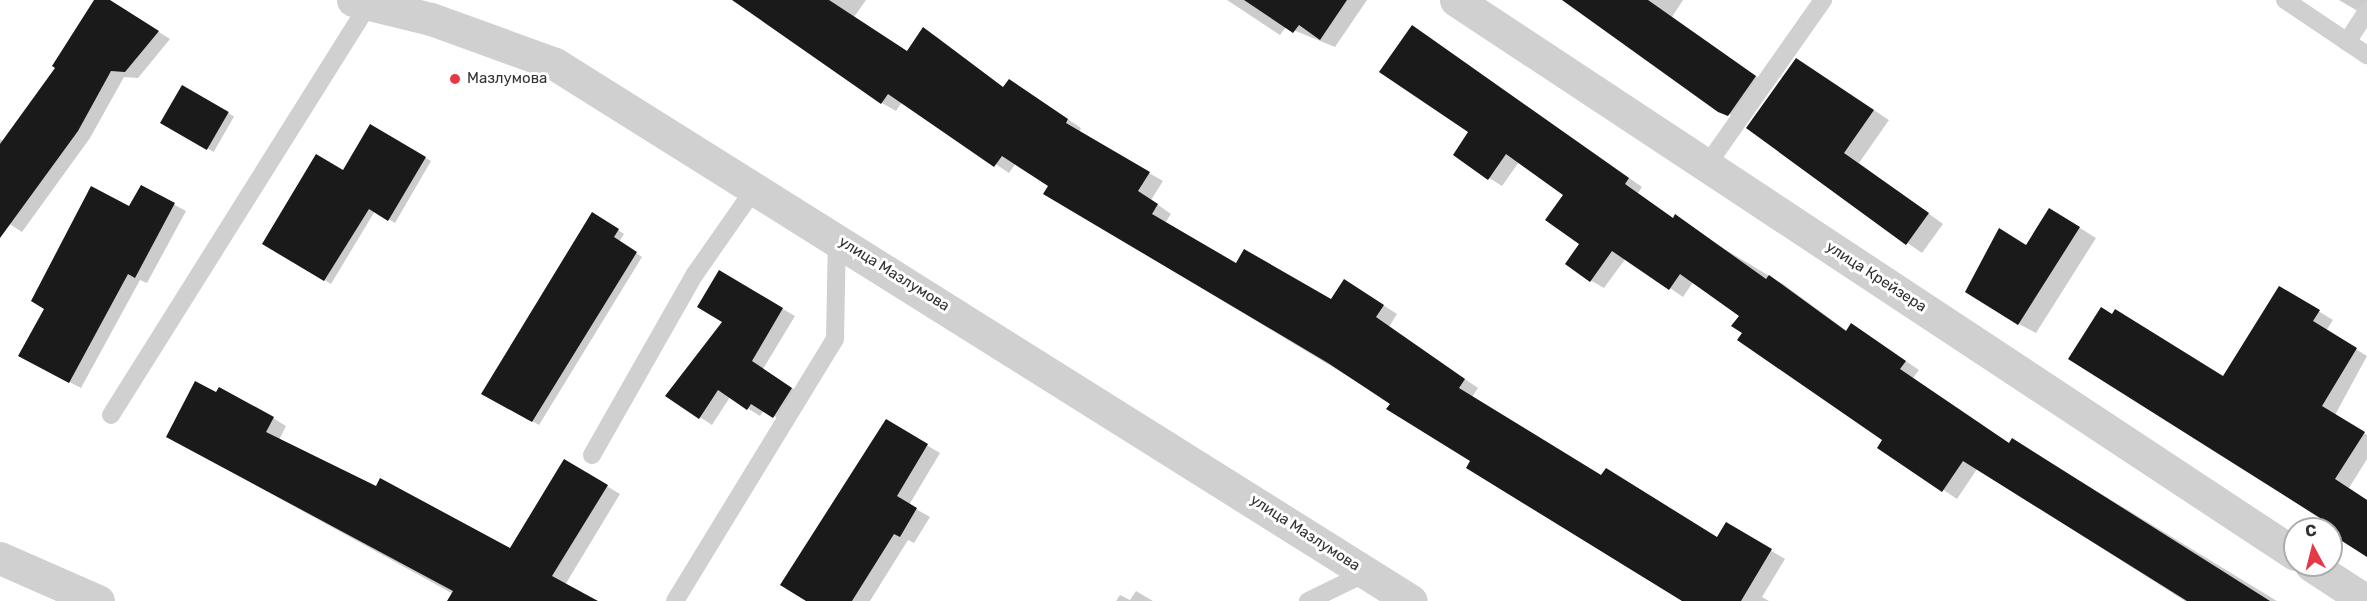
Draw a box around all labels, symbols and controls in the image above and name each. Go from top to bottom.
place label: Мазлумова [467,70,547,88]
marker: Мазлумова [448,72,462,86]
street label: улица Мазлумова [835,233,953,315]
street label: улица Крейзера [1822,238,1930,316]
street label: улица Мазлумова [1247,491,1363,575]
north arrow [2283,517,2343,577]
text: С [2304,521,2318,541]

